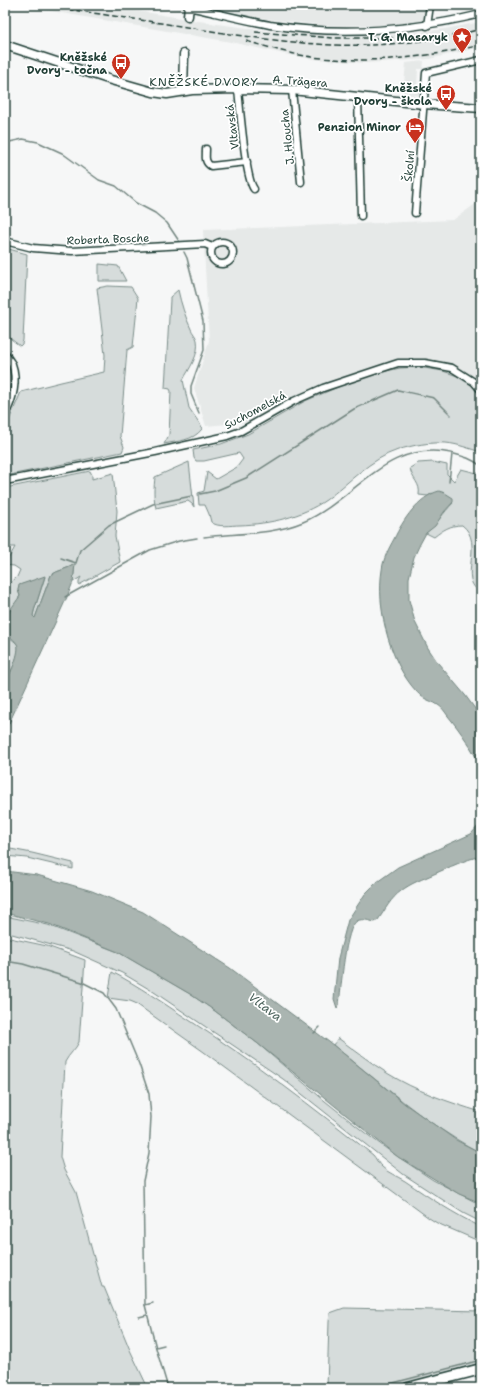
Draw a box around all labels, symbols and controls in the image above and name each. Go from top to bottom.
place icon: T. G. Masaryk [451,26,473,54]
place label: T. G. Masaryk [368,30,448,45]
place label: Kněžské Dvory - točna [27,50,107,78]
bus stop icon: Kněžské Dvory - točna [110,52,132,80]
street label: A. Trägera [272,72,328,91]
district label: KNĚŽSKÉ DVORY [149,74,259,90]
place label: Kněžské Dvory - škola [354,81,432,109]
bus stop icon: Kněžské Dvory - škola [435,83,457,111]
street label: Vltavská [222,103,243,150]
street label: J. Hloucha [277,108,298,165]
hotel icon: Penzion Minor [404,116,426,144]
place label: Penzion Minor [318,120,401,135]
street label: Školní [400,150,418,182]
street label: Roberta Bosche [66,231,150,248]
street label: Suchomelská [222,388,289,433]
water label: Vltava [245,989,285,1025]

